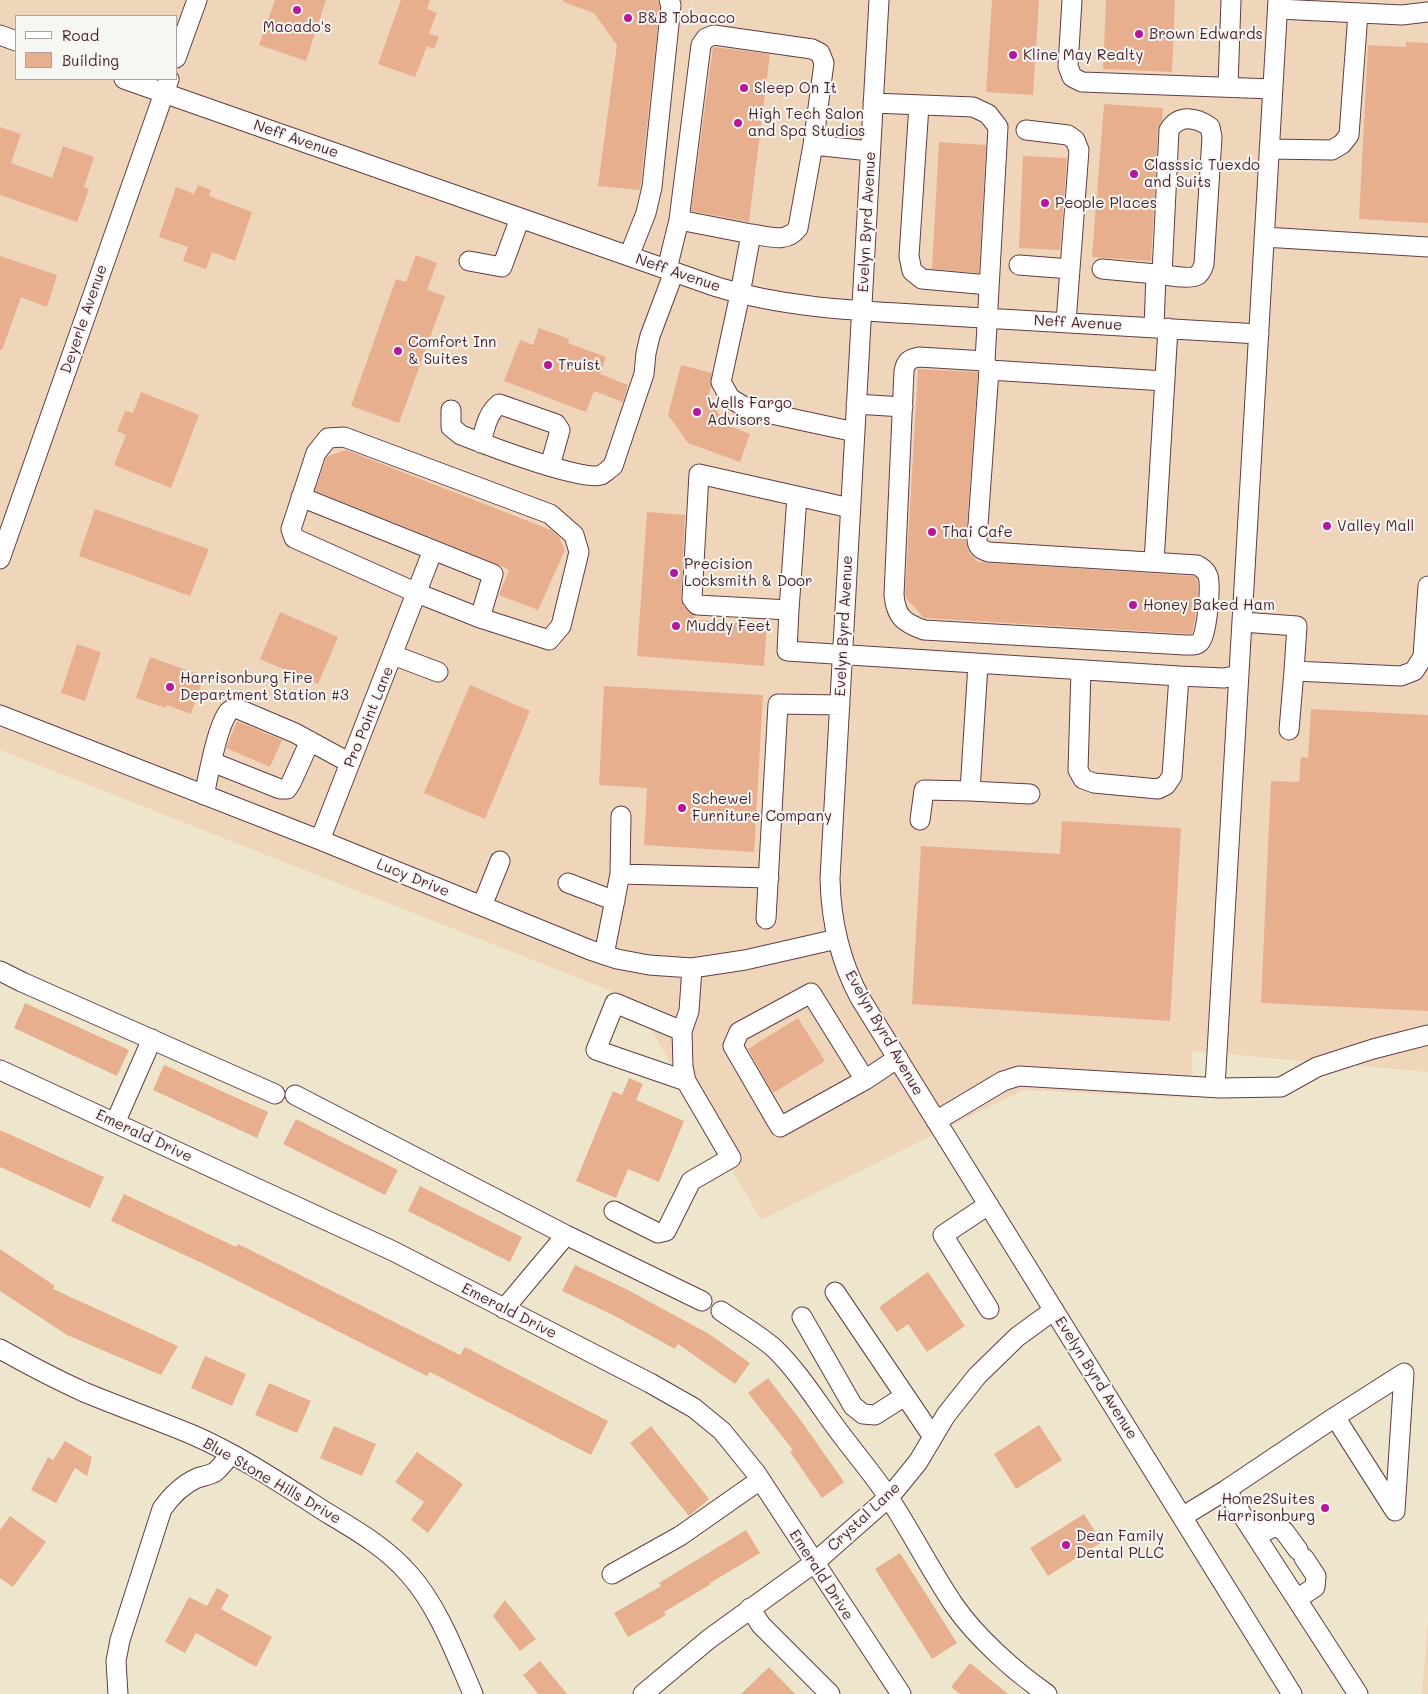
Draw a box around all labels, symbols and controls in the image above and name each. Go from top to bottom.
marker: Macado's [291,4,303,16]
place label: B&B Tobacco [638,9,735,27]
marker: B&B Tobacco [622,12,634,24]
legend [15,15,178,80]
place label: Macado's [263,18,331,36]
text: Road [62,25,99,45]
place label: Brown Edwards [1149,25,1263,43]
marker: Brown Edwards [1133,28,1145,40]
place label: Kline May Realty [1023,46,1143,64]
marker: Kline May Realty [1007,49,1019,61]
text: Building [62,50,119,70]
place label: Sleep On It [754,79,837,97]
marker: Sleep On It [738,82,750,94]
place label: High Tech Salon and Spa Studios [748,105,865,140]
street label: Neff Avenue [251,116,341,162]
marker: High Tech Salon and Spa Studios [732,117,744,129]
street label: Evelyn Byrd Avenue [854,151,880,293]
place label: Classsic Tuexdo and Suits [1144,156,1260,191]
marker: Classsic Tuexdo and Suits [1128,168,1140,180]
place label: People Places [1055,194,1157,212]
marker: People Places [1039,197,1051,209]
street label: Neff Avenue [633,250,723,296]
street label: Deyerle Avenue [57,262,111,376]
street label: Neff Avenue [1033,312,1123,334]
place label: Comfort Inn & Suites [408,333,496,368]
marker: Comfort Inn & Suites [392,345,404,357]
place label: Truist [558,356,601,374]
marker: Truist [542,359,554,371]
place label: Wells Fargo Advisors [707,394,792,429]
marker: Wells Fargo Advisors [691,406,703,418]
place label: Valley Mall [1337,517,1414,535]
marker: Valley Mall [1321,520,1333,532]
place label: Thai Cafe [942,523,1013,541]
marker: Thai Cafe [926,526,938,538]
place label: Precision Locksmith & Door [684,555,813,590]
street label: Evelyn Byrd Avenue [831,555,857,697]
marker: Precision Locksmith & Door [668,567,680,579]
place label: Honey Baked Ham [1143,596,1275,614]
marker: Honey Baked Ham [1127,599,1139,611]
place label: Muddy Feet [686,617,771,635]
marker: Muddy Feet [670,620,682,632]
street label: Pro Point Lane [341,664,397,770]
place label: Harrisonburg Fire Department Station #3 [180,669,349,704]
marker: Harrisonburg Fire Department Station #3 [164,681,176,693]
place label: Schewel Furniture Company [692,790,832,825]
marker: Schewel Furniture Company [676,802,688,814]
street label: Lucy Drive [374,855,452,901]
street label: Evelyn Byrd Avenue [841,967,927,1099]
street label: Emerald Drive [93,1106,195,1166]
street label: Emerald Drive [458,1279,560,1343]
street label: Evelyn Byrd Avenue [1051,1313,1141,1443]
street label: Blue Stone Hills Drive [200,1434,344,1528]
street label: Crystal Lane [824,1479,904,1555]
place label: Home2Suites Harrisonburg [1217,1490,1315,1525]
marker: Home2Suites Harrisonburg [1319,1502,1331,1514]
street label: Emerald Drive [785,1526,857,1624]
place label: Dean Family Dental PLLC [1076,1527,1164,1562]
marker: Dean Family Dental PLLC [1060,1539,1072,1551]

